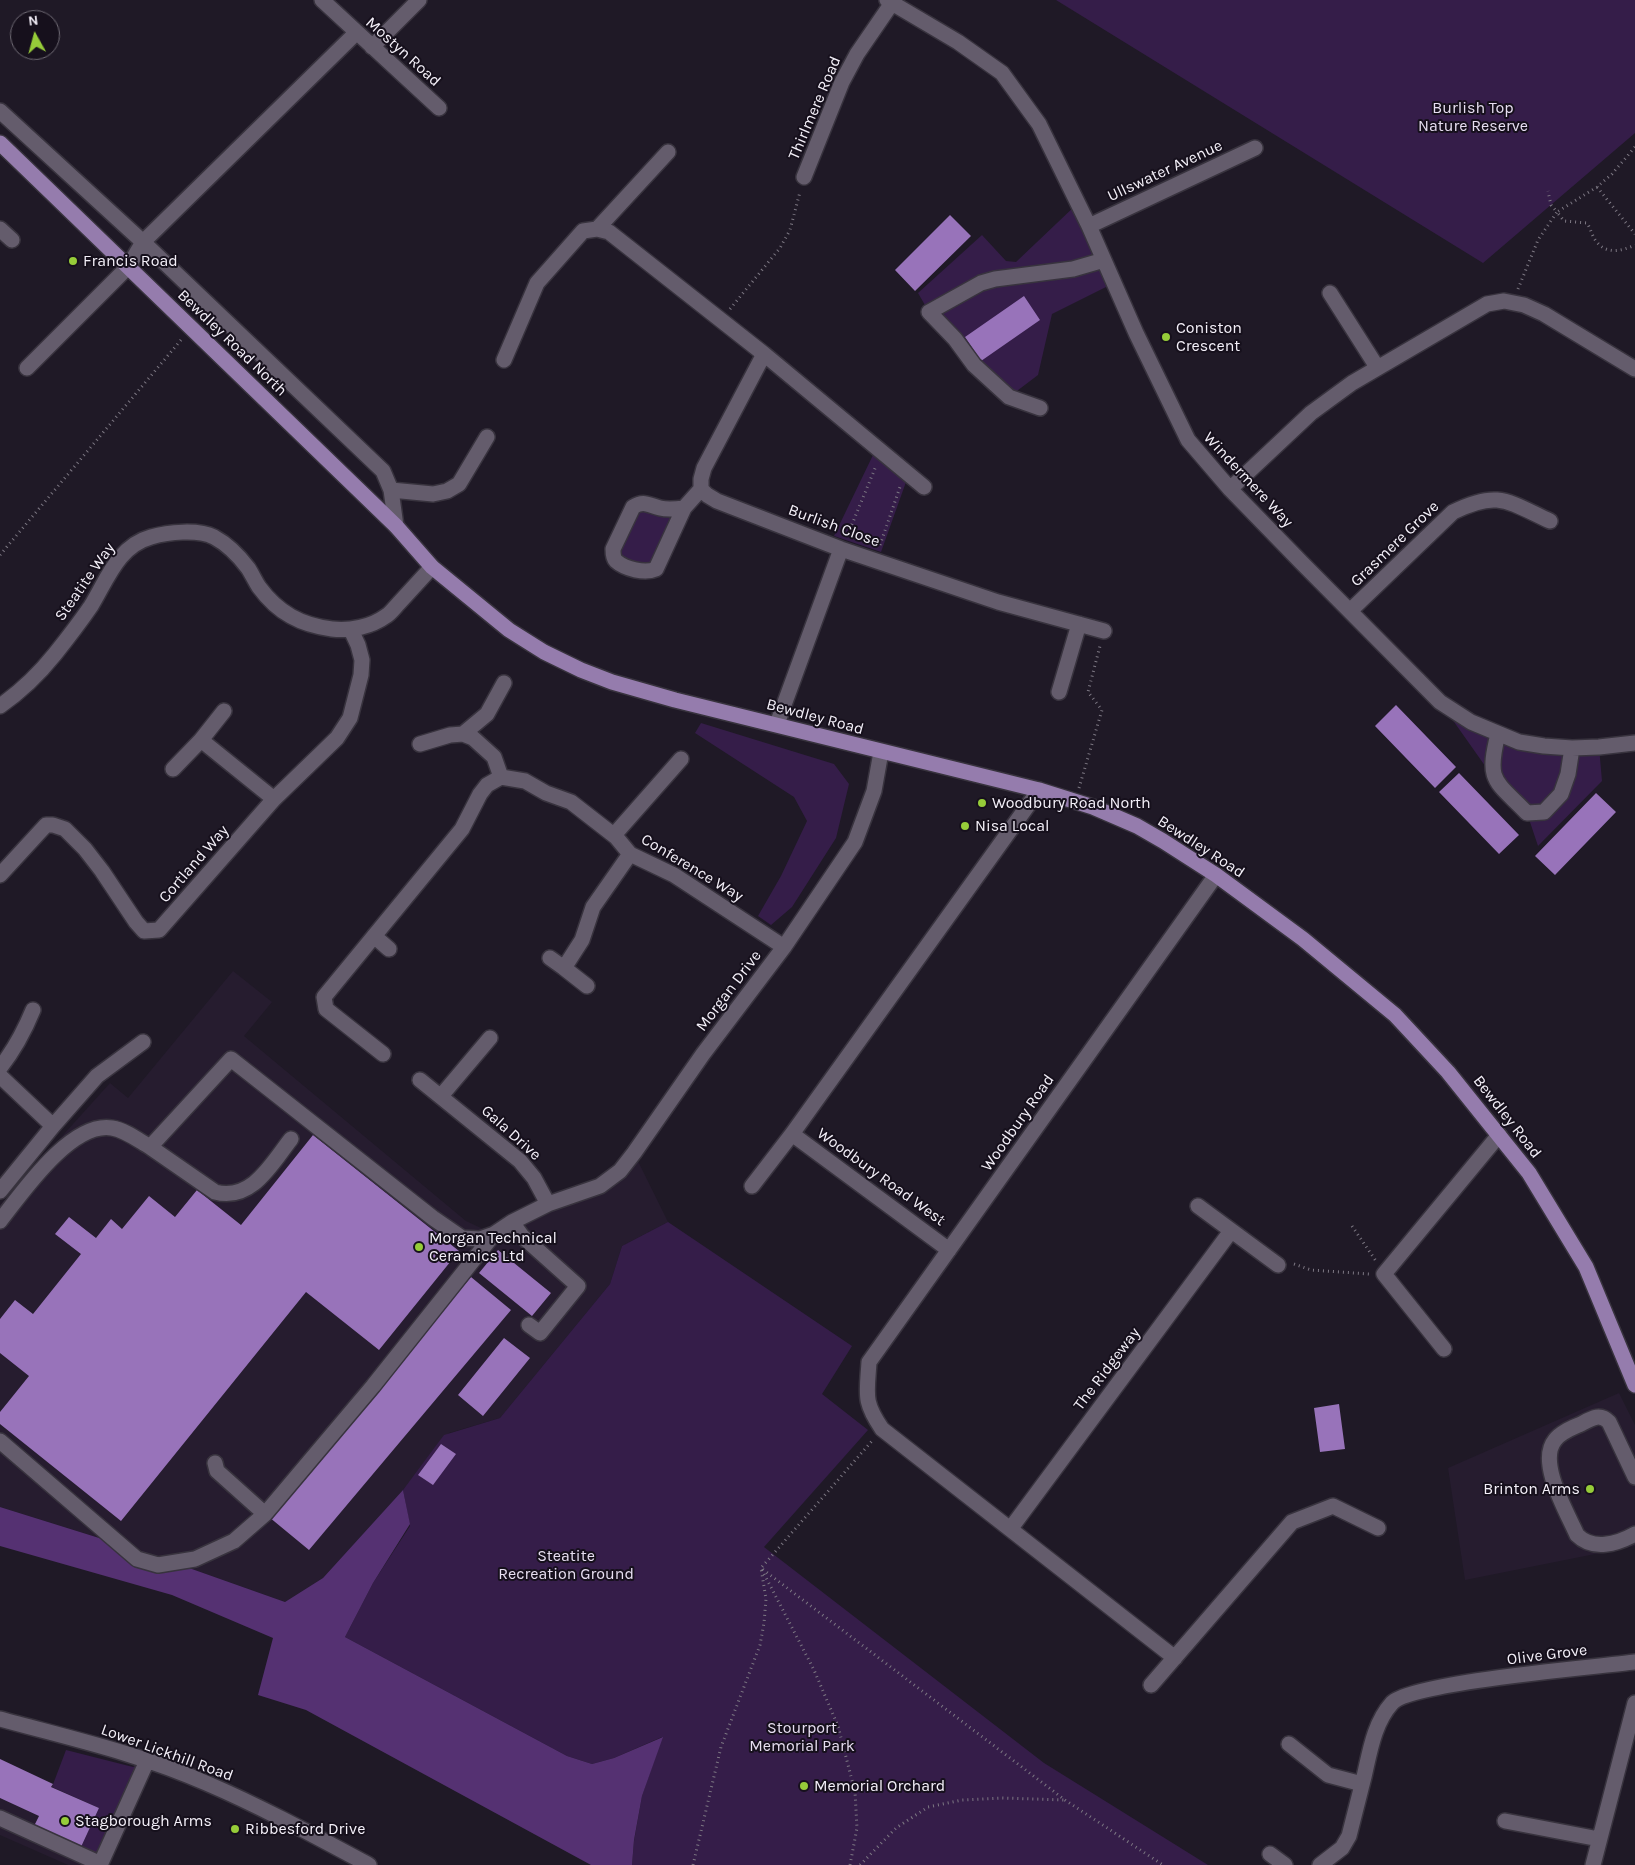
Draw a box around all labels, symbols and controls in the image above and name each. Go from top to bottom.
north arrow [10,10,60,60]
text: N [27,12,39,30]
street label: Mostyn Road [361,13,445,91]
street label: Thirlmere Road [785,53,845,163]
park label: Burlish Top Nature Reserve [1418,98,1528,136]
street label: Ullswater Avenue [1104,136,1226,206]
place label: Francis Road [83,251,178,271]
marker: Francis Road [67,255,79,267]
street label: Bewdley Road North [173,286,291,400]
place label: Coniston Crescent [1176,318,1242,356]
marker: Coniston Crescent [1160,331,1172,343]
street label: Windermere Way [1199,428,1297,532]
street label: Grasmere Grove [1347,497,1443,591]
street label: Burlish Close [786,501,882,551]
street label: Steatite Way [51,539,119,625]
street label: Bewdley Road [764,695,866,739]
place label: Woodbury Road North [992,793,1151,813]
marker: Woodbury Road North [976,797,988,809]
street label: Bewdley Road [1154,812,1248,882]
place label: Nisa Local [975,816,1049,836]
marker: Nisa Local [959,820,971,832]
street label: Cortland Way [155,821,233,907]
street label: Conference Way [637,830,747,906]
street label: Morgan Drive [692,947,766,1035]
street label: Woodbury Road [978,1071,1058,1175]
street label: Bewdley Road [1469,1072,1545,1162]
street label: Gala Drive [477,1101,545,1165]
street label: Woodbury Road West [813,1124,949,1230]
place label: Morgan Technical Ceramics Ltd [429,1228,557,1266]
marker: Morgan Technical Ceramics Ltd [413,1241,425,1253]
street label: The Ridgeway [1070,1324,1144,1414]
place label: Brinton Arms [1483,1479,1580,1499]
marker: Brinton Arms [1584,1483,1596,1495]
park label: Steatite Recreation Ground [498,1546,634,1584]
street label: Olive Grove [1506,1641,1588,1669]
park label: Stourport Memorial Park [749,1718,855,1756]
street label: Lower Lickhill Road [98,1720,236,1786]
place label: Memorial Orchard [814,1776,945,1796]
marker: Memorial Orchard [798,1780,810,1792]
place label: Stagborough Arms [75,1811,212,1831]
marker: Stagborough Arms [59,1815,71,1827]
place label: Ribbesford Drive [245,1819,365,1839]
marker: Ribbesford Drive [229,1823,241,1835]

